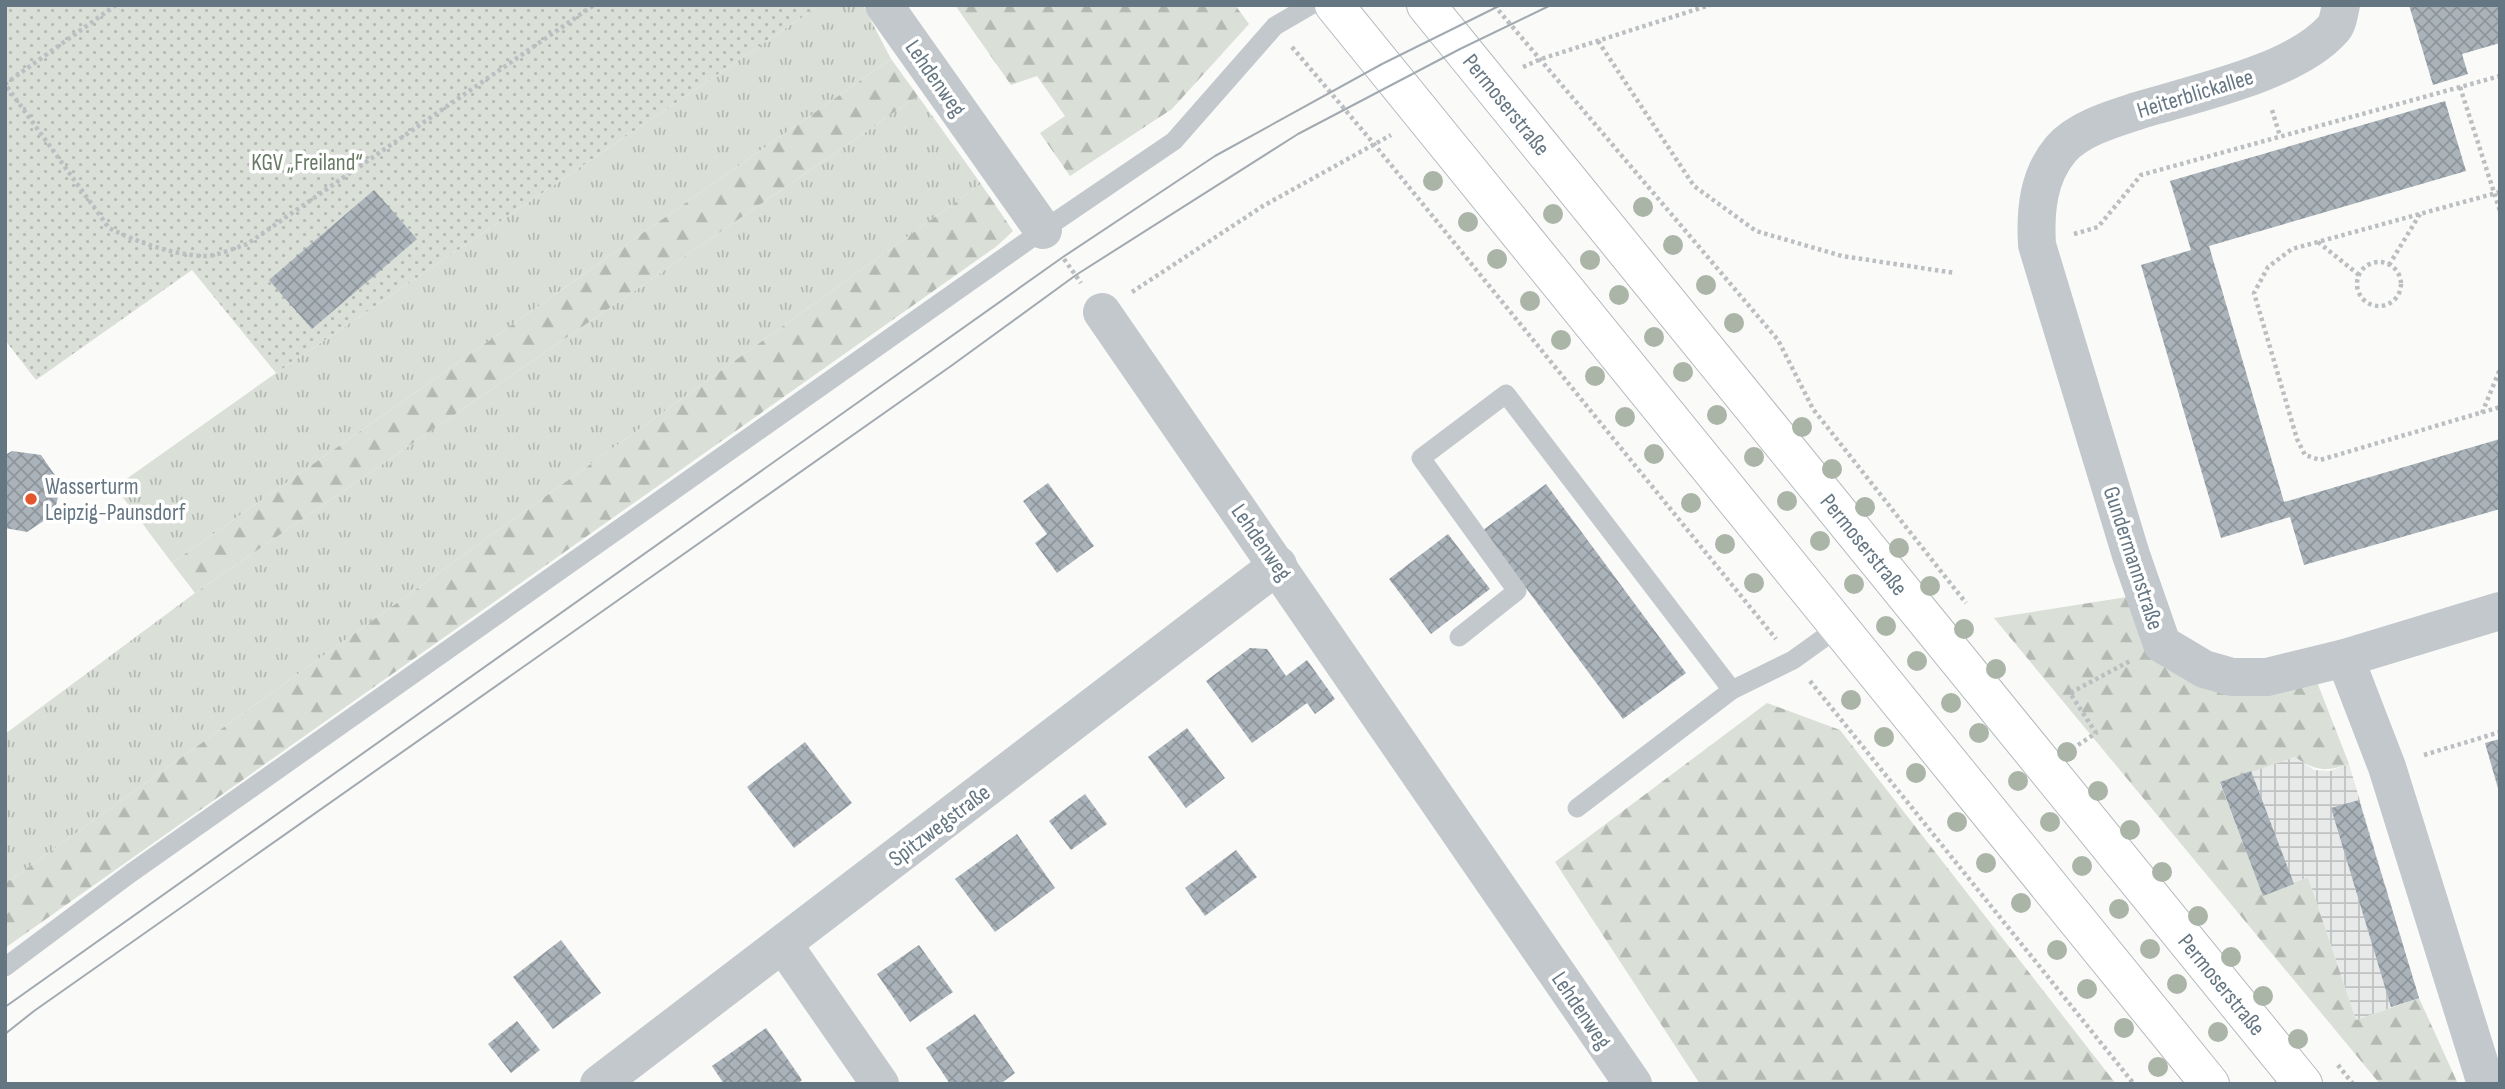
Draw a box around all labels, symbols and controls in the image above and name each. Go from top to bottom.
street label: Lehdenweg [899,35,972,122]
street label: Permoserstraße [1456,48,1556,162]
street label: Heiterblickallee [2134,63,2257,125]
park label: KGV „Freiland“ [251,149,363,177]
place label: Wasserturm Leipzig-Paunsdorf [45,473,186,527]
street label: Gundermannstraße [2097,483,2169,633]
street label: Permoserstraße [1814,488,1913,602]
marker: Wasserturm Leipzig-Paunsdorf [23,491,39,507]
street label: Lehdenweg [1225,499,1298,586]
street label: Spitzwegstraße [883,779,996,873]
street label: Permoserstraße [2172,928,2271,1041]
street label: Lehdenweg [1545,967,1617,1055]

